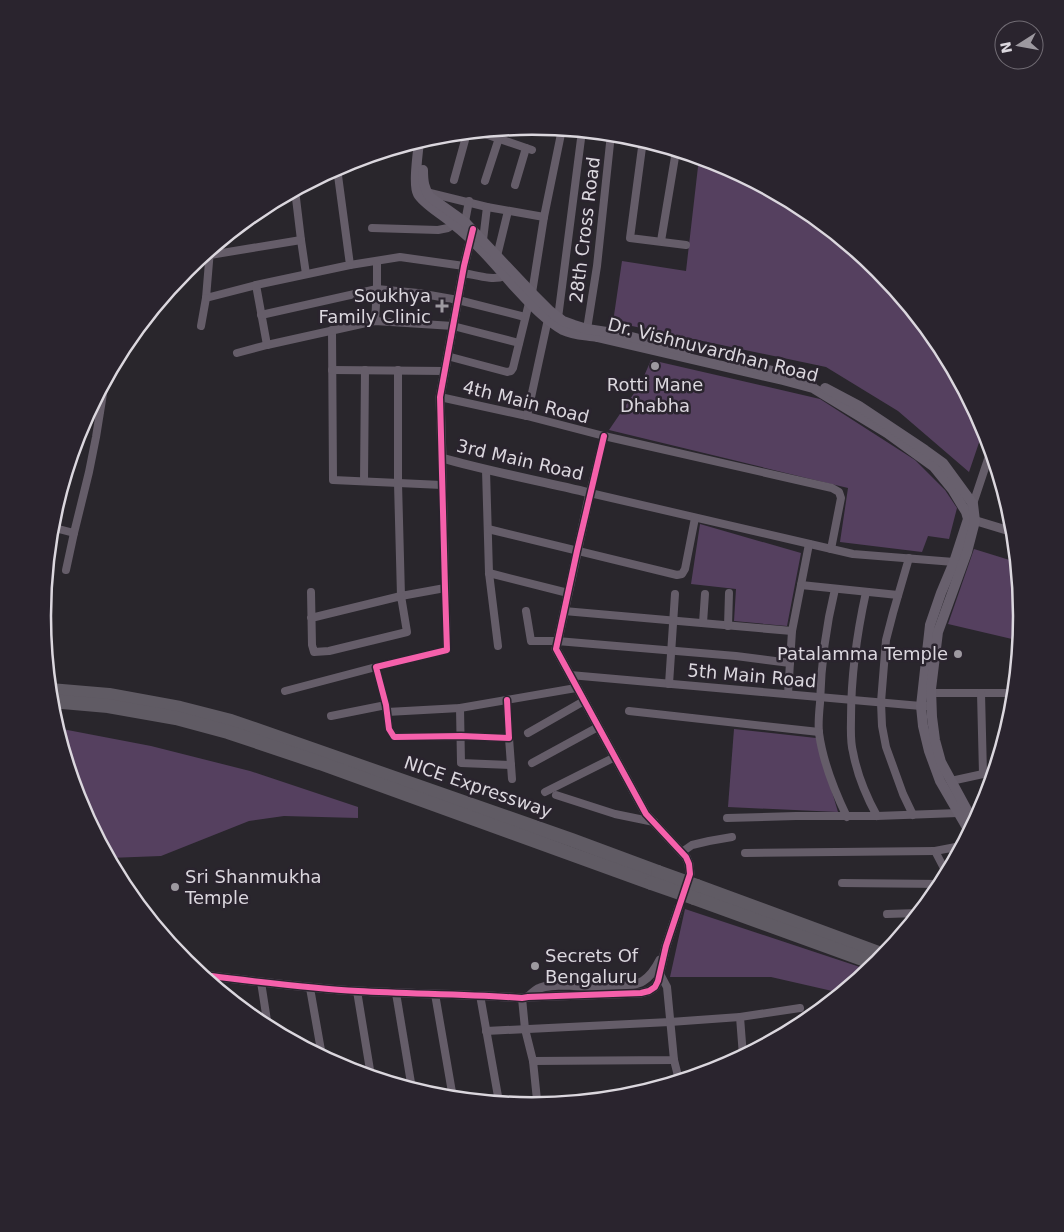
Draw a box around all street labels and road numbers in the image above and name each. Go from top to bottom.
street label: 28th Cross Road [565,156,604,304]
street label: Dr. Vishnuvardhan Road [606,313,821,386]
street label: 4th Main Road [461,376,591,427]
street label: 3rd Main Road [455,435,586,484]
street label: 5th Main Road [687,659,817,692]
street label: NICE Expressway [401,751,555,822]

